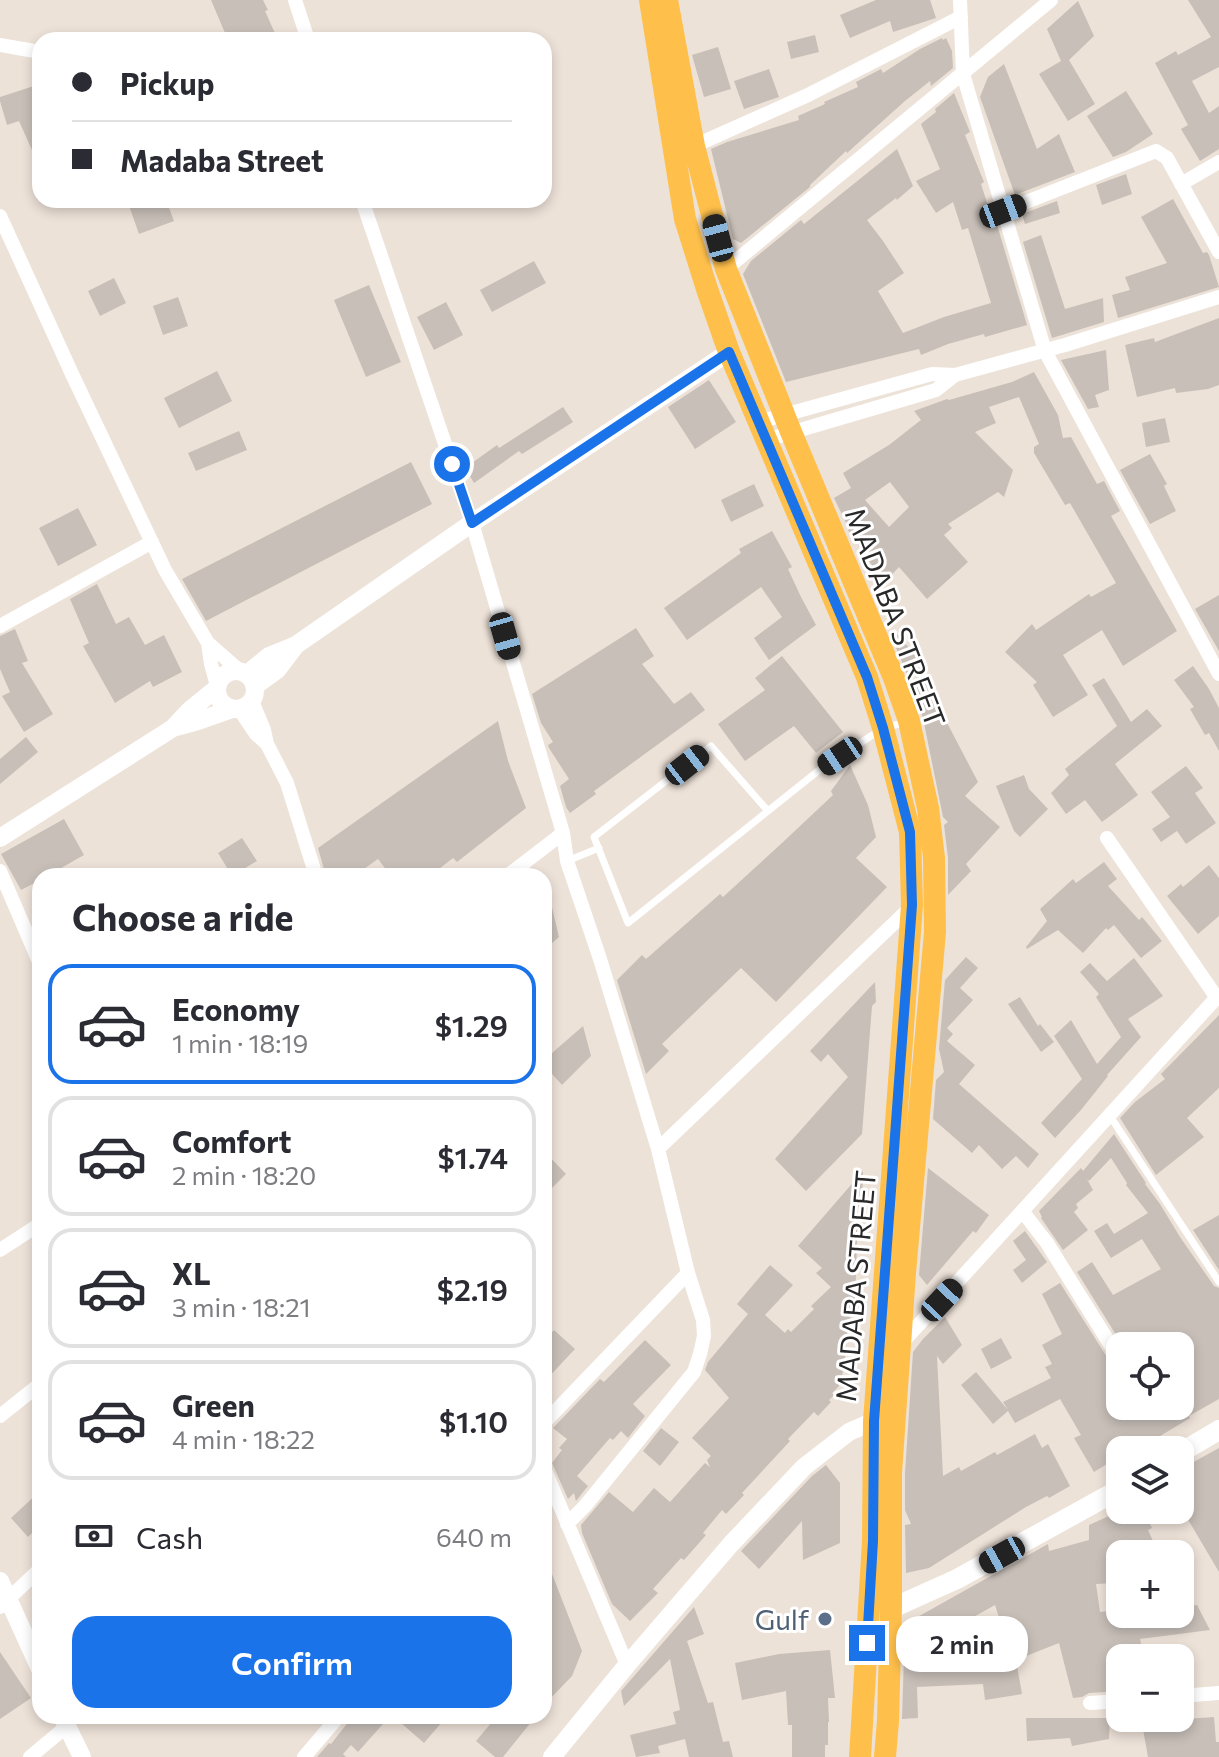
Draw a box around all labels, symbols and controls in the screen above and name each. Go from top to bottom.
text: Pickup [120,64,214,101]
text: Madaba Street [120,141,324,178]
car [976,191,1030,231]
car [700,212,736,264]
route start [434,446,470,482]
street label: MADABA STREET [839,503,953,731]
car [487,610,523,662]
car [813,733,867,779]
car [661,741,713,789]
text: Choose a ride [72,894,293,938]
icon: car [76,988,148,1060]
text: Economy [172,990,300,1027]
text: $1.29 [435,1006,508,1043]
text: 1 min · 18:19 [172,1027,308,1058]
icon: car [76,1120,148,1192]
text: Comfort [172,1122,291,1159]
text: $1.74 [437,1138,508,1175]
text: 2 min · 18:20 [172,1159,316,1190]
street label: MADABA STREET [828,1169,882,1403]
icon: car [76,1252,148,1324]
text: XL [172,1254,211,1291]
text: $2.19 [437,1270,508,1307]
car [917,1274,967,1326]
text: 3 min · 18:21 [172,1291,311,1322]
map controls [1106,1332,1194,1732]
button: locate [1106,1332,1194,1420]
icon: car [76,1384,148,1456]
text: Green [172,1386,255,1423]
text: $1.10 [439,1402,508,1439]
text: 4 min · 18:22 [172,1423,315,1454]
button: layers [1106,1436,1194,1524]
icon: cash [72,1514,116,1558]
text: Cash [136,1518,203,1555]
text: 640 m [436,1521,512,1552]
car [975,1533,1029,1577]
button: + [1106,1540,1194,1628]
place label: Gulf [755,1602,809,1636]
marker: Gulf [816,1610,834,1628]
callout: 2 min [895,1615,1027,1671]
button: Confirm [72,1616,512,1708]
route end [849,1625,885,1661]
text: 2 min [930,1628,994,1659]
button: − [1106,1644,1194,1732]

